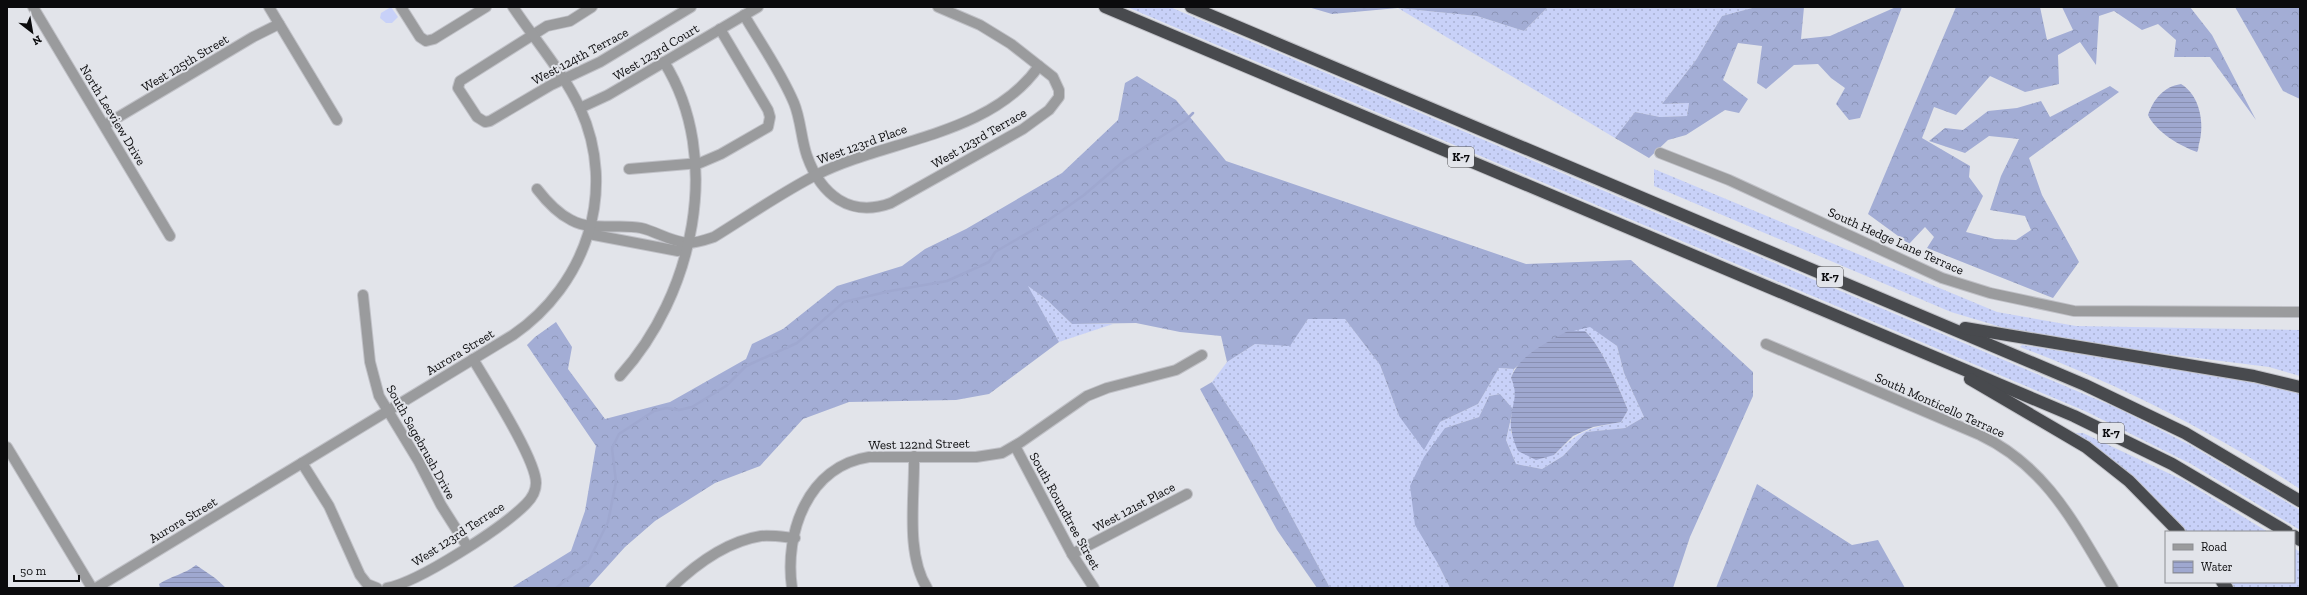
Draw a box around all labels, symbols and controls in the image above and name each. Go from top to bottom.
north arrow [12,12,52,52]
street label: West 123rd Court [610,20,702,84]
street label: West 124th Terrace [529,24,631,88]
street label: West 125th Street [139,31,231,95]
text: N [29,32,44,48]
street label: North Leeview Drive [77,62,149,168]
street label: West 123rd Terrace [929,105,1029,171]
street label: West 123rd Place [815,121,909,167]
road number: K-7 [1448,147,1474,167]
street label: South Hedge Lane Terrace [1826,204,1966,278]
road number: K-7 [1817,267,1843,287]
street label: Aurora Street [423,326,497,378]
street label: South Monticello Terrace [1873,370,2007,440]
street label: South Sagebrush Drive [383,382,459,502]
road number: K-7 [2098,423,2124,443]
street label: West 122nd Street [868,436,970,452]
street label: South Roundtree Street [1026,450,1104,572]
street label: West 121st Place [1090,479,1178,535]
street label: Aurora Street [146,494,220,546]
street label: West 123rd Terrace [409,499,507,569]
legend [2165,531,2295,583]
text: Road [2201,540,2227,554]
scale bar [14,557,79,583]
text: Water [2201,560,2233,574]
text: 50 m [20,564,47,578]

